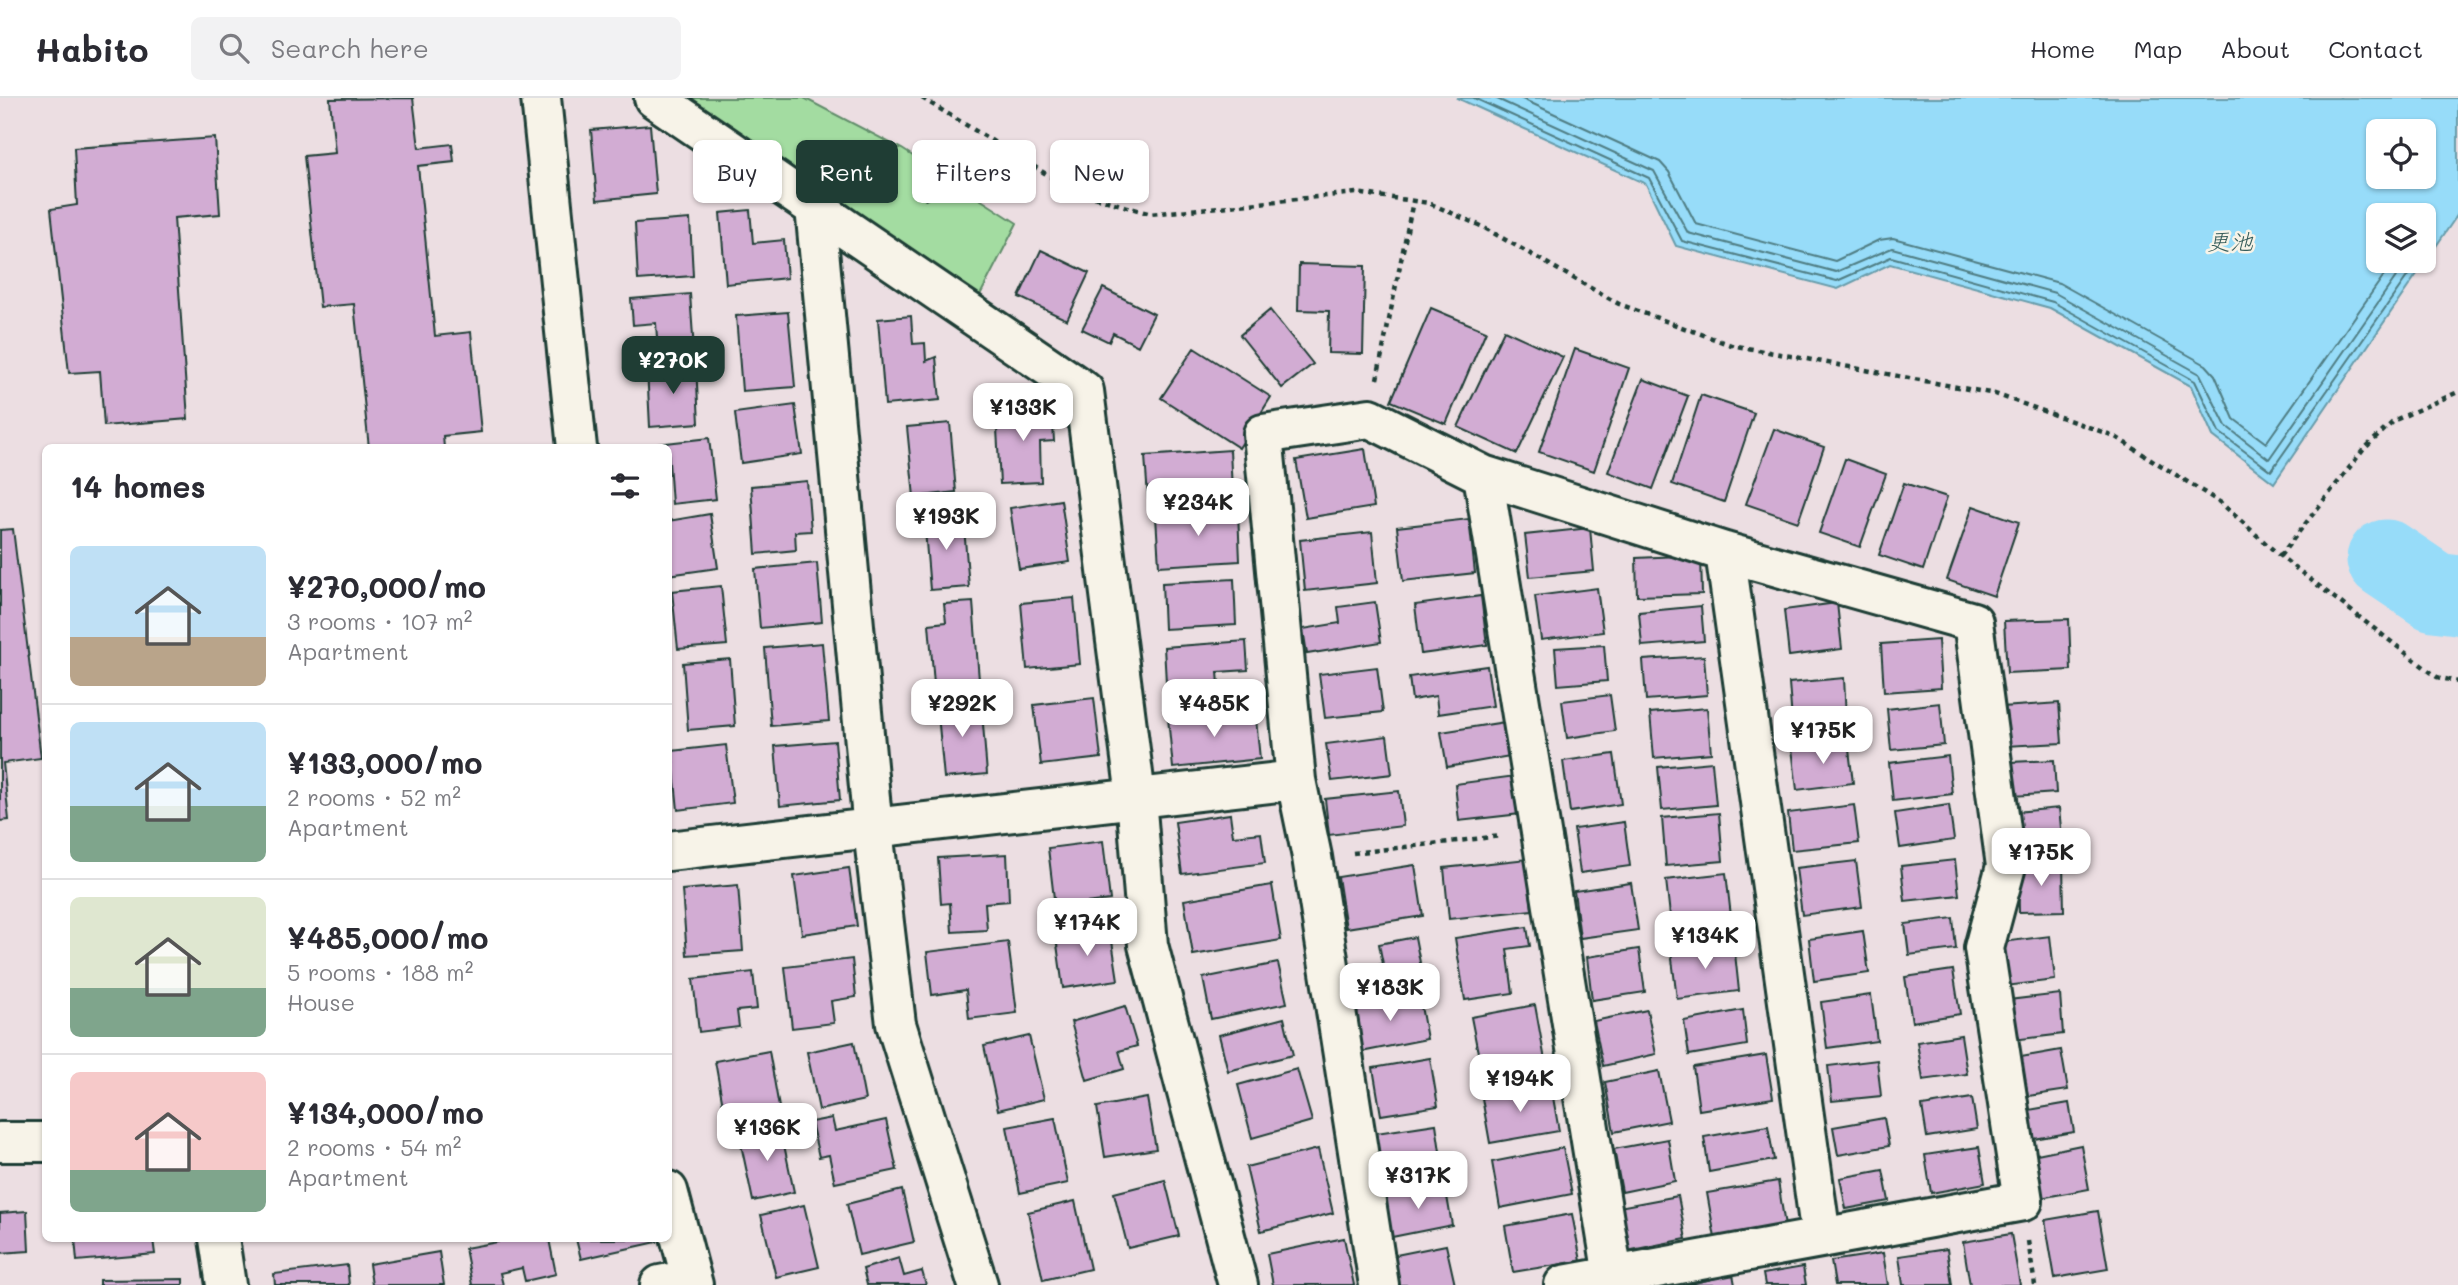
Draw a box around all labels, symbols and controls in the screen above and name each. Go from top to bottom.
search box [191,17,681,80]
text: Habito [35,27,149,70]
icon: search [215,29,253,67]
text: Search here [271,31,429,65]
text: Home [2030,33,2095,64]
text: Map [2133,33,2182,64]
text: About [2220,33,2290,64]
text: Contact [2328,33,2423,64]
map controls [2366,119,2436,273]
button: locate [2366,119,2436,189]
chip: Buy [693,140,782,203]
chip: Rent [796,140,898,203]
chip: Filters [912,140,1036,203]
chip: New [1050,140,1149,203]
button: layers [2366,203,2436,273]
water label: 更池 [2207,226,2254,256]
pin: ¥270K [624,336,722,396]
text: ¥270K [638,344,708,374]
pin: ¥133K [974,384,1072,443]
text: ¥133K [989,391,1057,421]
text: 14 homes [70,466,206,506]
icon: filters [606,467,644,505]
pin: ¥234K [1149,478,1247,538]
text: ¥234K [1162,486,1234,516]
pin: ¥193K [897,492,995,552]
text: ¥193K [912,500,980,530]
text: ¥270,000/mo [287,566,486,606]
icon: home [126,574,210,658]
text: 3 rooms · 107 m² [287,606,473,636]
text: Apartment [287,636,409,666]
pin: ¥292K [913,680,1011,739]
pin: ¥485K [1165,680,1263,739]
text: ¥292K [927,687,997,717]
text: ¥485K [1178,687,1250,717]
pin: ¥175K [1774,706,1872,766]
text: ¥175K [1790,714,1856,744]
text: ¥133,000/mo [287,742,483,782]
icon: home [126,750,210,834]
text: 2 rooms · 52 m² [287,782,461,812]
text: Apartment [287,812,409,842]
pin: ¥175K [1992,828,2090,888]
text: ¥175K [2008,836,2074,866]
pin: ¥174K [1038,898,1136,958]
text: ¥174K [1053,906,1121,936]
pin: ¥134K [1656,912,1754,971]
text: ¥485,000/mo [287,917,488,957]
text: ¥134K [1671,919,1739,949]
icon: home [126,925,210,1009]
text: 5 rooms · 188 m² [287,957,473,987]
pin: ¥183K [1341,964,1439,1023]
text: ¥183K [1356,971,1424,1001]
text: House [287,987,355,1017]
pin: ¥194K [1471,1054,1569,1114]
text: ¥194K [1486,1062,1554,1092]
text: ¥134,000/mo [287,1092,484,1132]
icon: home [126,1100,210,1184]
pin: ¥136K [718,1104,816,1163]
text: ¥136K [733,1111,801,1141]
text: 2 rooms · 54 m² [287,1132,462,1162]
pin: ¥317K [1369,1152,1467,1211]
text: ¥317K [1385,1159,1452,1189]
text: Apartment [287,1162,409,1192]

